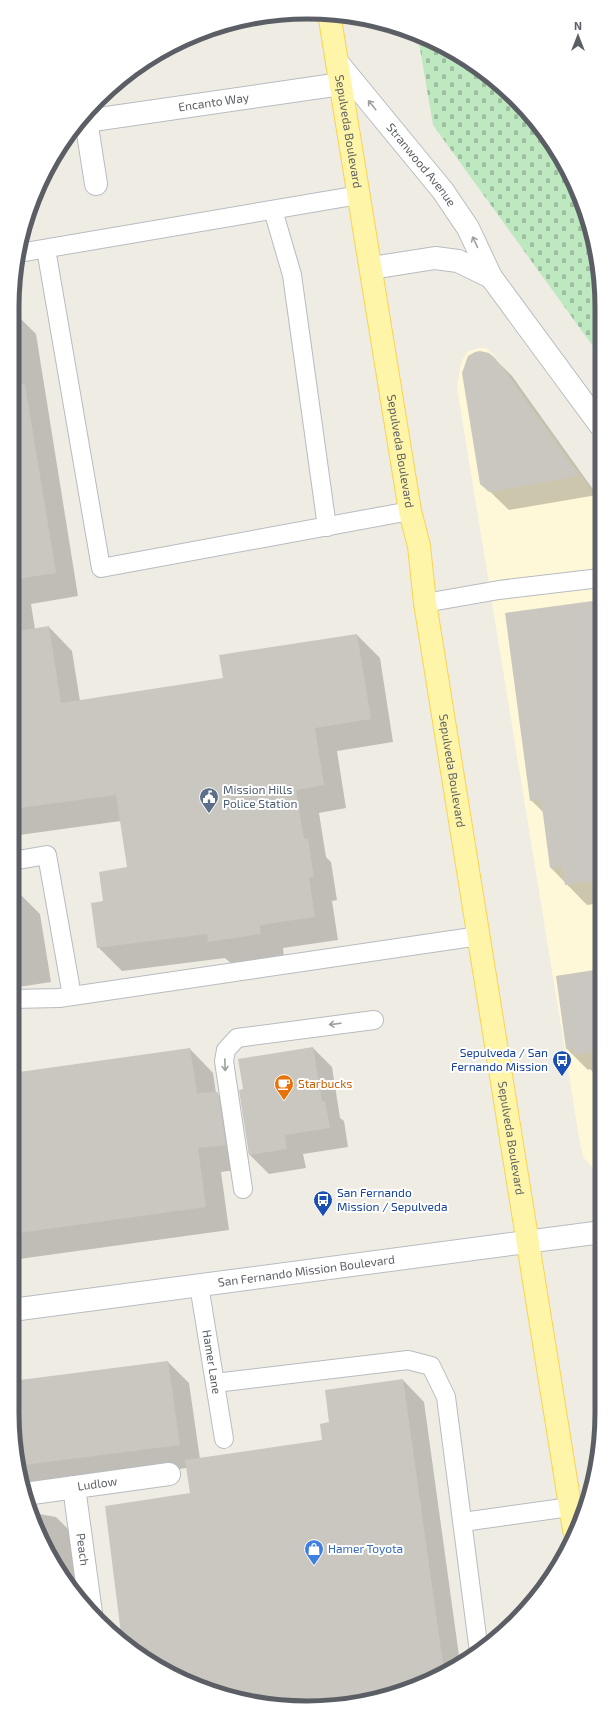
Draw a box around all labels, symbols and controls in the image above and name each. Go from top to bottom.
north arrow [558,16,598,56]
text: N [574,19,582,32]
street label: Sepulveda Boulevard [333,73,365,189]
street label: Encanto Way [177,89,250,114]
one-way arrow [368,99,377,110]
street label: Stranwood Avenue [384,120,459,209]
one-way arrow [471,236,478,248]
street label: Sepulveda Boulevard [385,393,417,509]
street label: Sepulveda Boulevard [437,713,469,829]
place label: Mission Hills Police Station [223,782,297,810]
public building icon: Mission Hills Police Station [198,786,220,814]
one-way arrow [329,1021,342,1028]
place label: Sepulveda / San Fernando Mission [451,1045,548,1073]
bus stop icon: Sepulveda / San Fernando Mission [551,1049,573,1077]
one-way arrow [221,1058,229,1071]
cafe icon: Starbucks [273,1073,295,1101]
place label: Starbucks [298,1076,352,1090]
street label: Sepulveda Boulevard [496,1080,528,1196]
place label: San Fernando Mission / Sepulveda [337,1185,448,1213]
bus stop icon: San Fernando Mission / Sepulveda [312,1189,334,1217]
street label: San Fernando Mission Boulevard [217,1251,396,1289]
street label: Hamer Lane [200,1329,225,1395]
street label: Ludlow [76,1473,118,1493]
street label: Peach [74,1532,93,1567]
shop icon: Hamer Toyota [303,1538,325,1566]
place label: Hamer Toyota [328,1541,403,1555]

